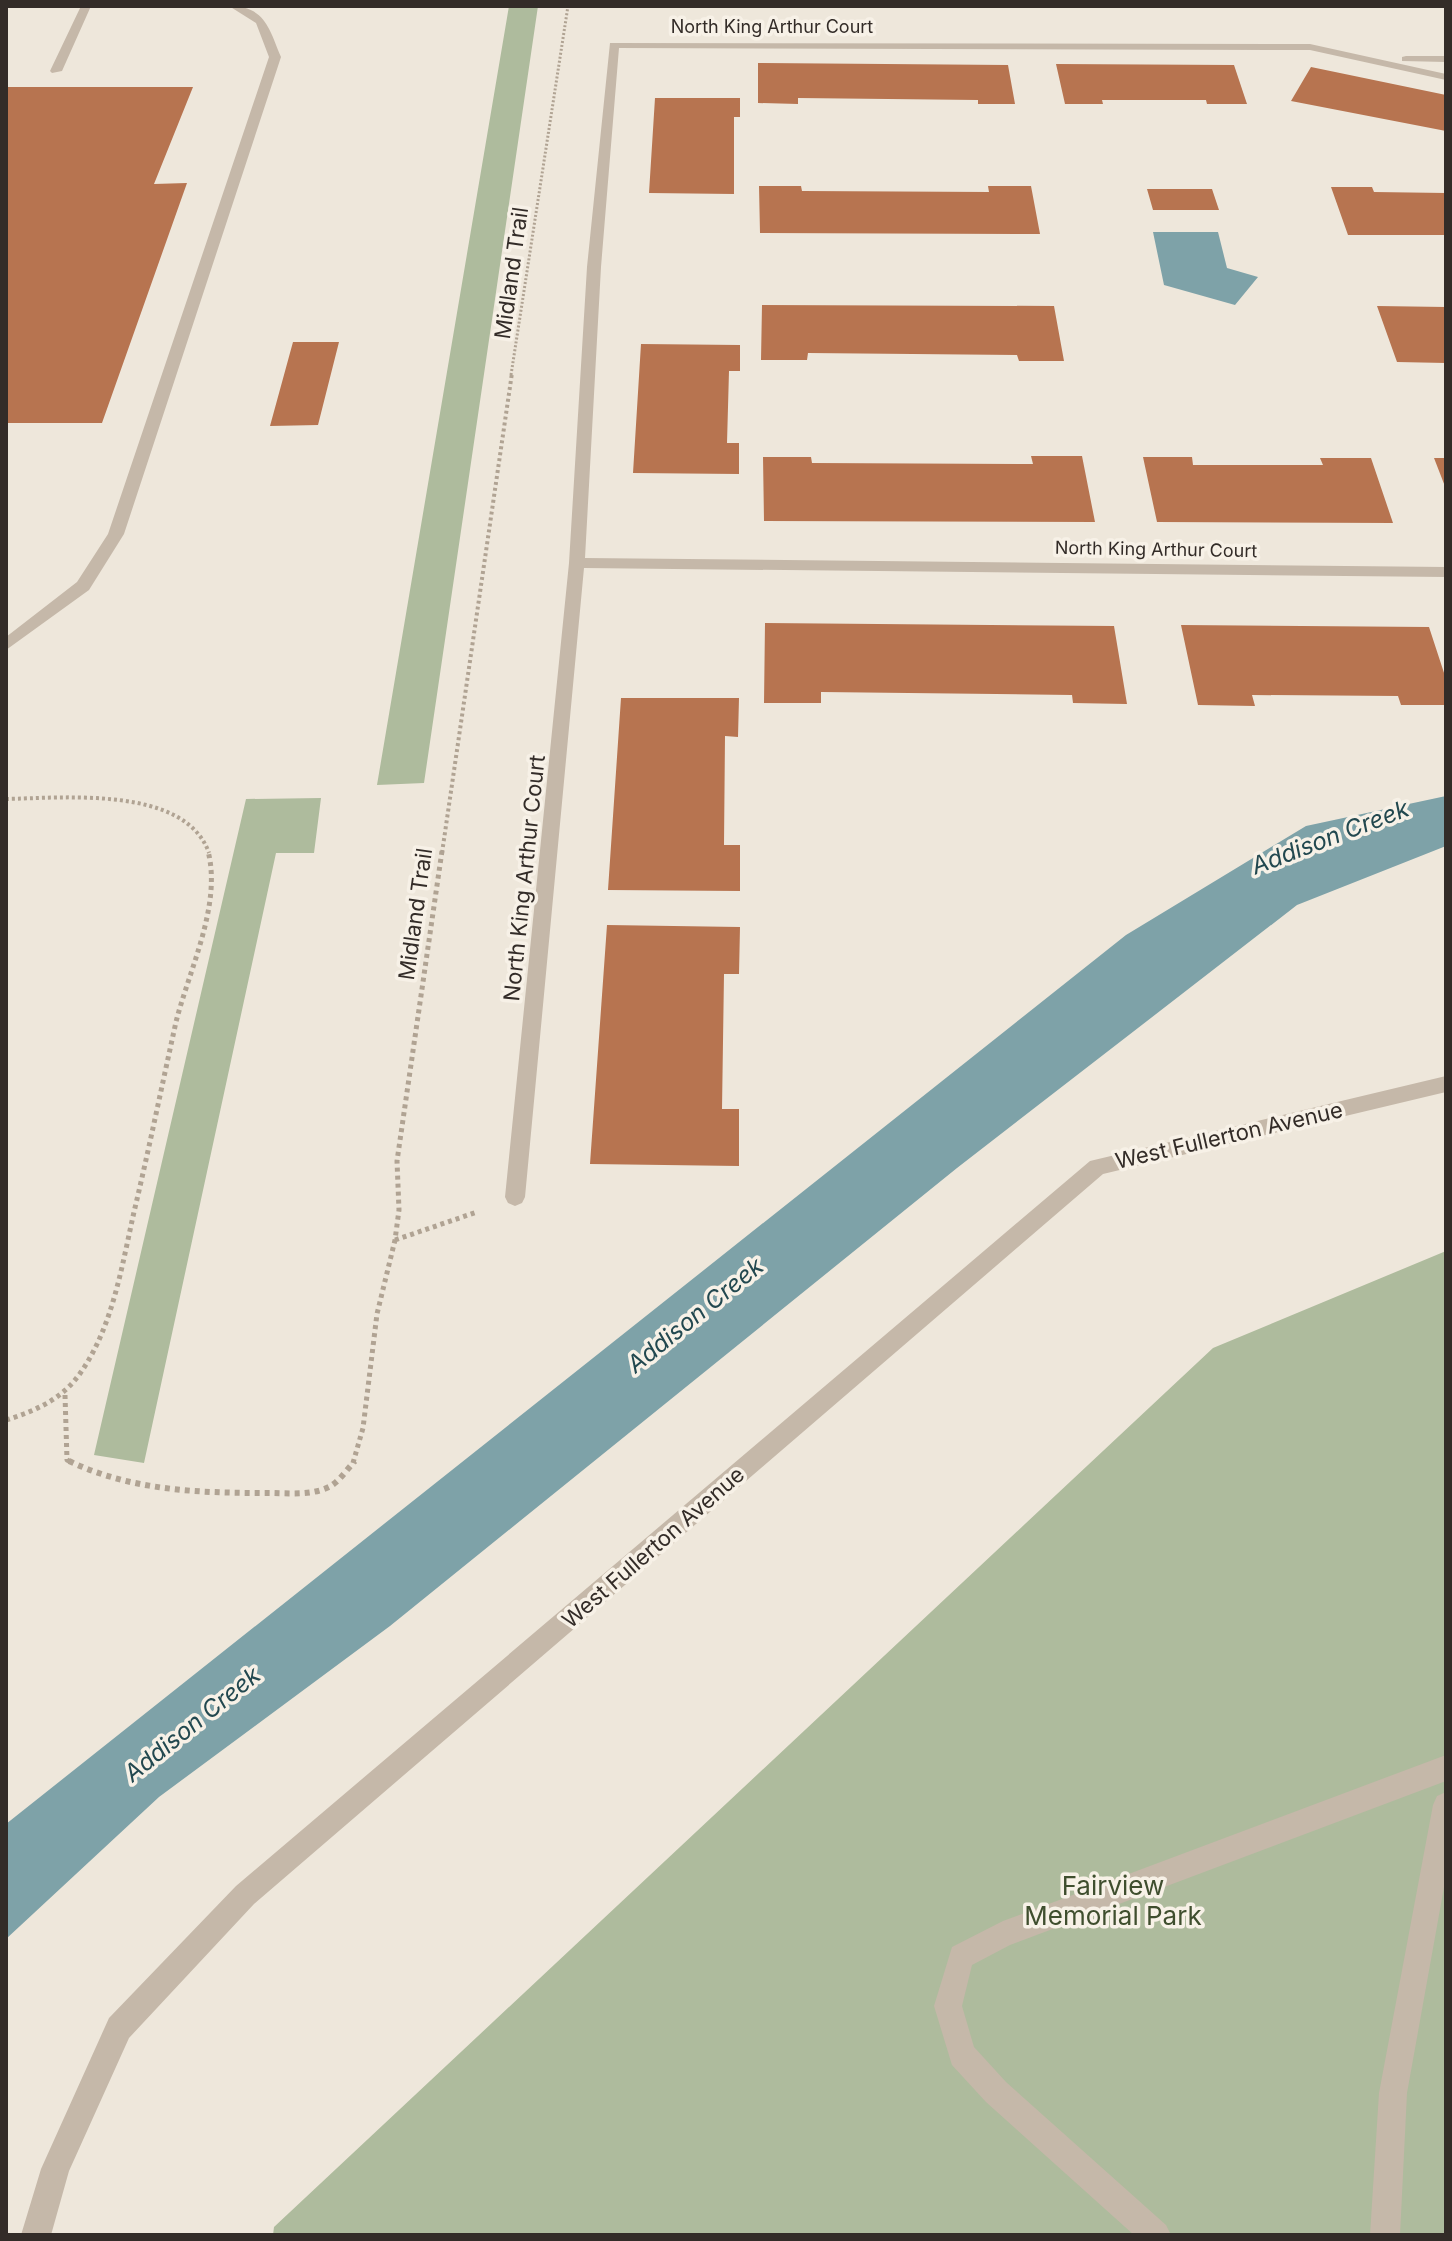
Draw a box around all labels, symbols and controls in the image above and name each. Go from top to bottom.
street label: North King Arthur Court [671,16,873,37]
street label: Midland Trail [489,205,533,341]
street label: North King Arthur Court [1055,537,1258,561]
street label: North King Arthur Court [498,754,550,1002]
water label: Addison Creek [1246,793,1414,881]
street label: Midland Trail [393,846,437,982]
street label: West Fullerton Avenue [1113,1096,1345,1174]
water label: Addison Creek [620,1251,770,1379]
street label: West Fullerton Avenue [557,1461,749,1633]
water label: Addison Creek [117,1660,267,1788]
park label: Fairview Memorial Park [1024,1870,1202,1931]

